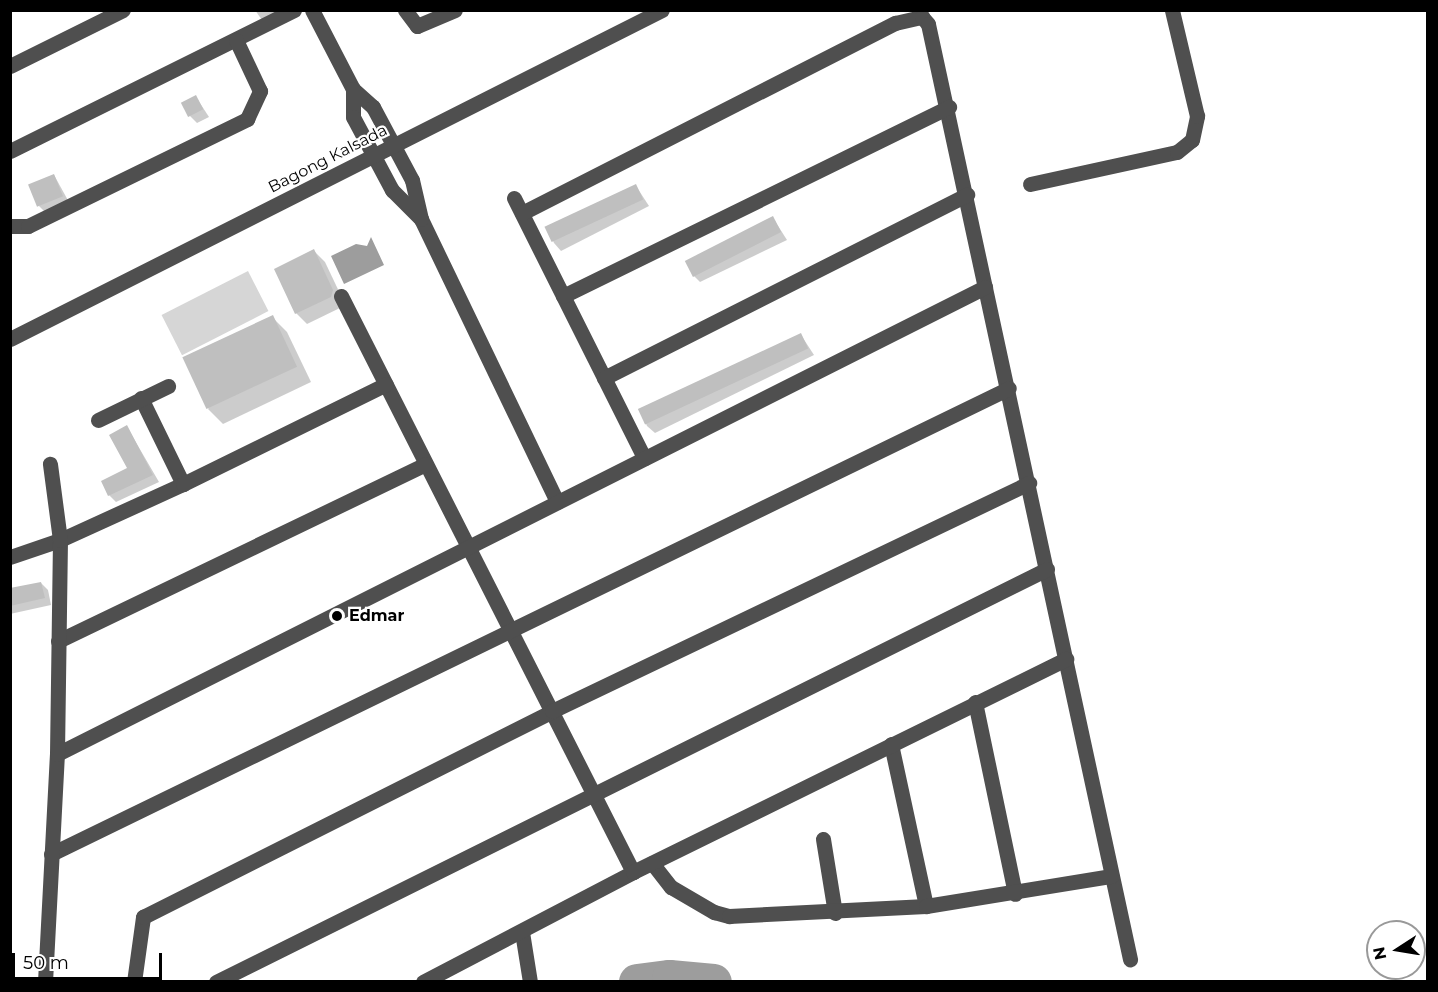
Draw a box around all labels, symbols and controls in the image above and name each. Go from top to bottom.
street label: Bagong Kalsada [265,121,391,197]
place label: Edmar [349,606,404,626]
marker: Edmar [330,609,344,623]
north arrow [1366,920,1426,980]
scale bar [15,941,165,979]
text: N [1369,945,1390,962]
text: 50 m [23,952,69,974]

